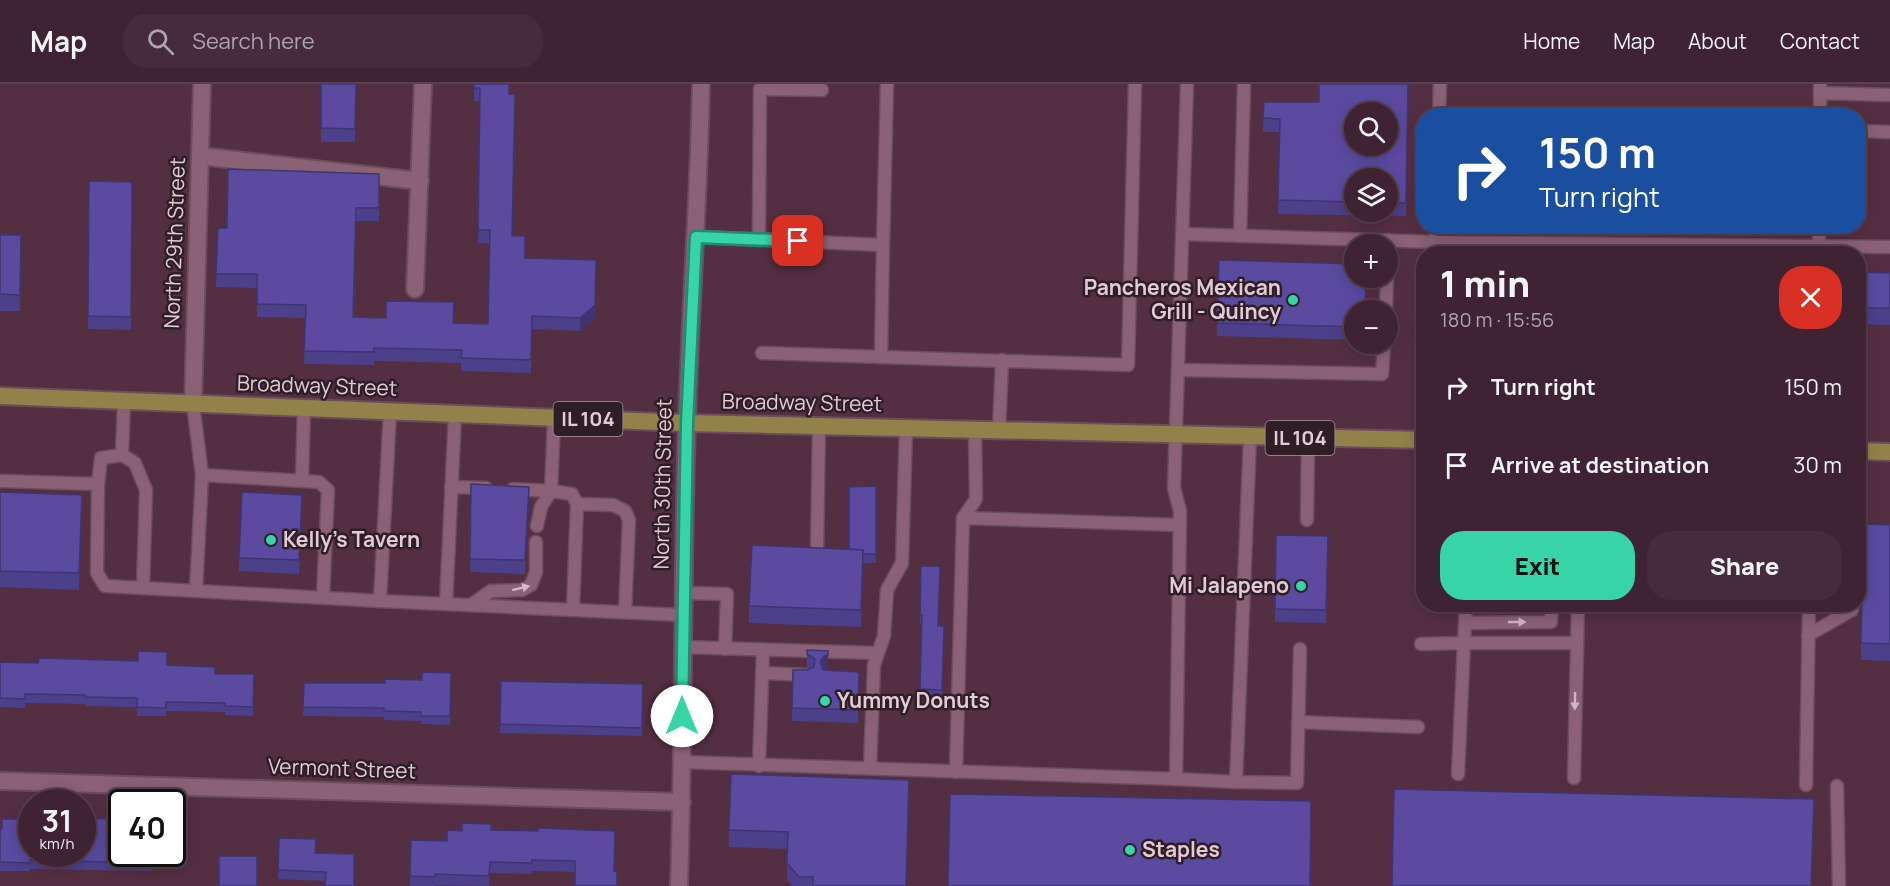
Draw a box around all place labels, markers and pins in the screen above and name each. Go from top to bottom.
pin [772,215,823,266]
place label: Pancheros Mexican Grill - Quincy [1084,273,1281,325]
marker: Pancheros Mexican Grill - Quincy [1286,293,1300,307]
place label: Kelly's Tavern [283,525,420,553]
marker: Kelly's Tavern [264,533,278,547]
place label: Mi Jalapeno [1169,571,1289,599]
marker: Mi Jalapeno [1294,579,1308,593]
place label: Yummy Donuts [837,686,990,714]
marker: Yummy Donuts [818,694,832,708]
place label: Staples [1142,835,1220,863]
marker: Staples [1123,843,1137,857]

